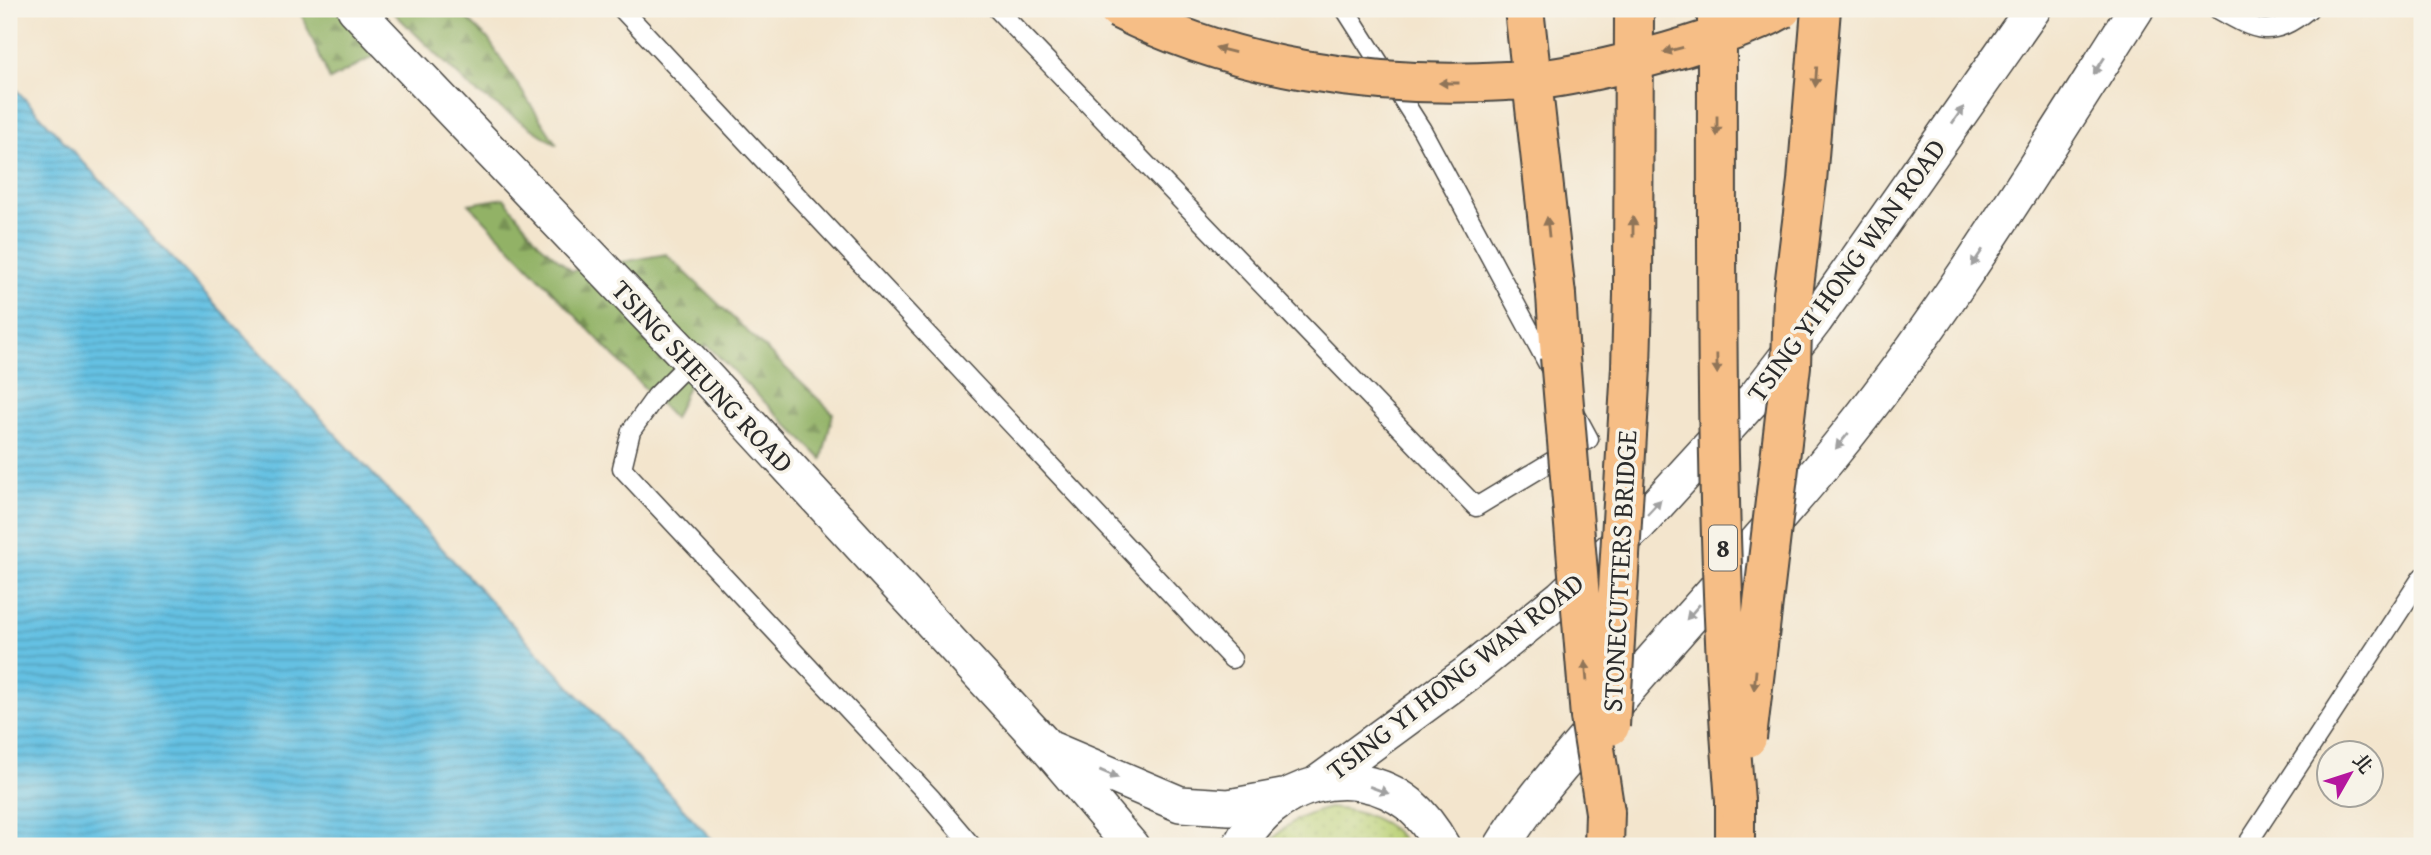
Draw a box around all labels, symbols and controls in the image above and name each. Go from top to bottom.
one-way arrow [1213,44,1235,55]
one-way arrow [1662,46,1683,56]
one-way arrow [2093,57,2106,76]
one-way arrow [1810,66,1821,88]
one-way arrow [1438,77,1460,89]
one-way arrow [1951,106,1965,124]
one-way arrow [1711,115,1723,137]
street label: TSING YI HONG WAN ROAD [1736,130,1955,410]
one-way arrow [1627,215,1639,237]
one-way arrow [1543,216,1554,238]
one-way arrow [1970,249,1984,267]
street label: TSING SHEUNG ROAD [603,270,804,481]
one-way arrow [1712,353,1723,375]
street label: STONECUTTERS BRIDGE [1591,429,1646,713]
one-way arrow [1835,432,1850,450]
one-way arrow [1646,498,1662,516]
road number: 8 [1709,526,1737,570]
street label: TSING YI HONG WAN ROAD [1317,562,1592,789]
one-way arrow [1685,604,1701,621]
one-way arrow [1580,660,1591,682]
one-way arrow [1749,669,1760,691]
north arrow [2316,740,2386,810]
text: 北 [2346,747,2380,780]
one-way arrow [1099,769,1120,780]
one-way arrow [1369,785,1390,796]

